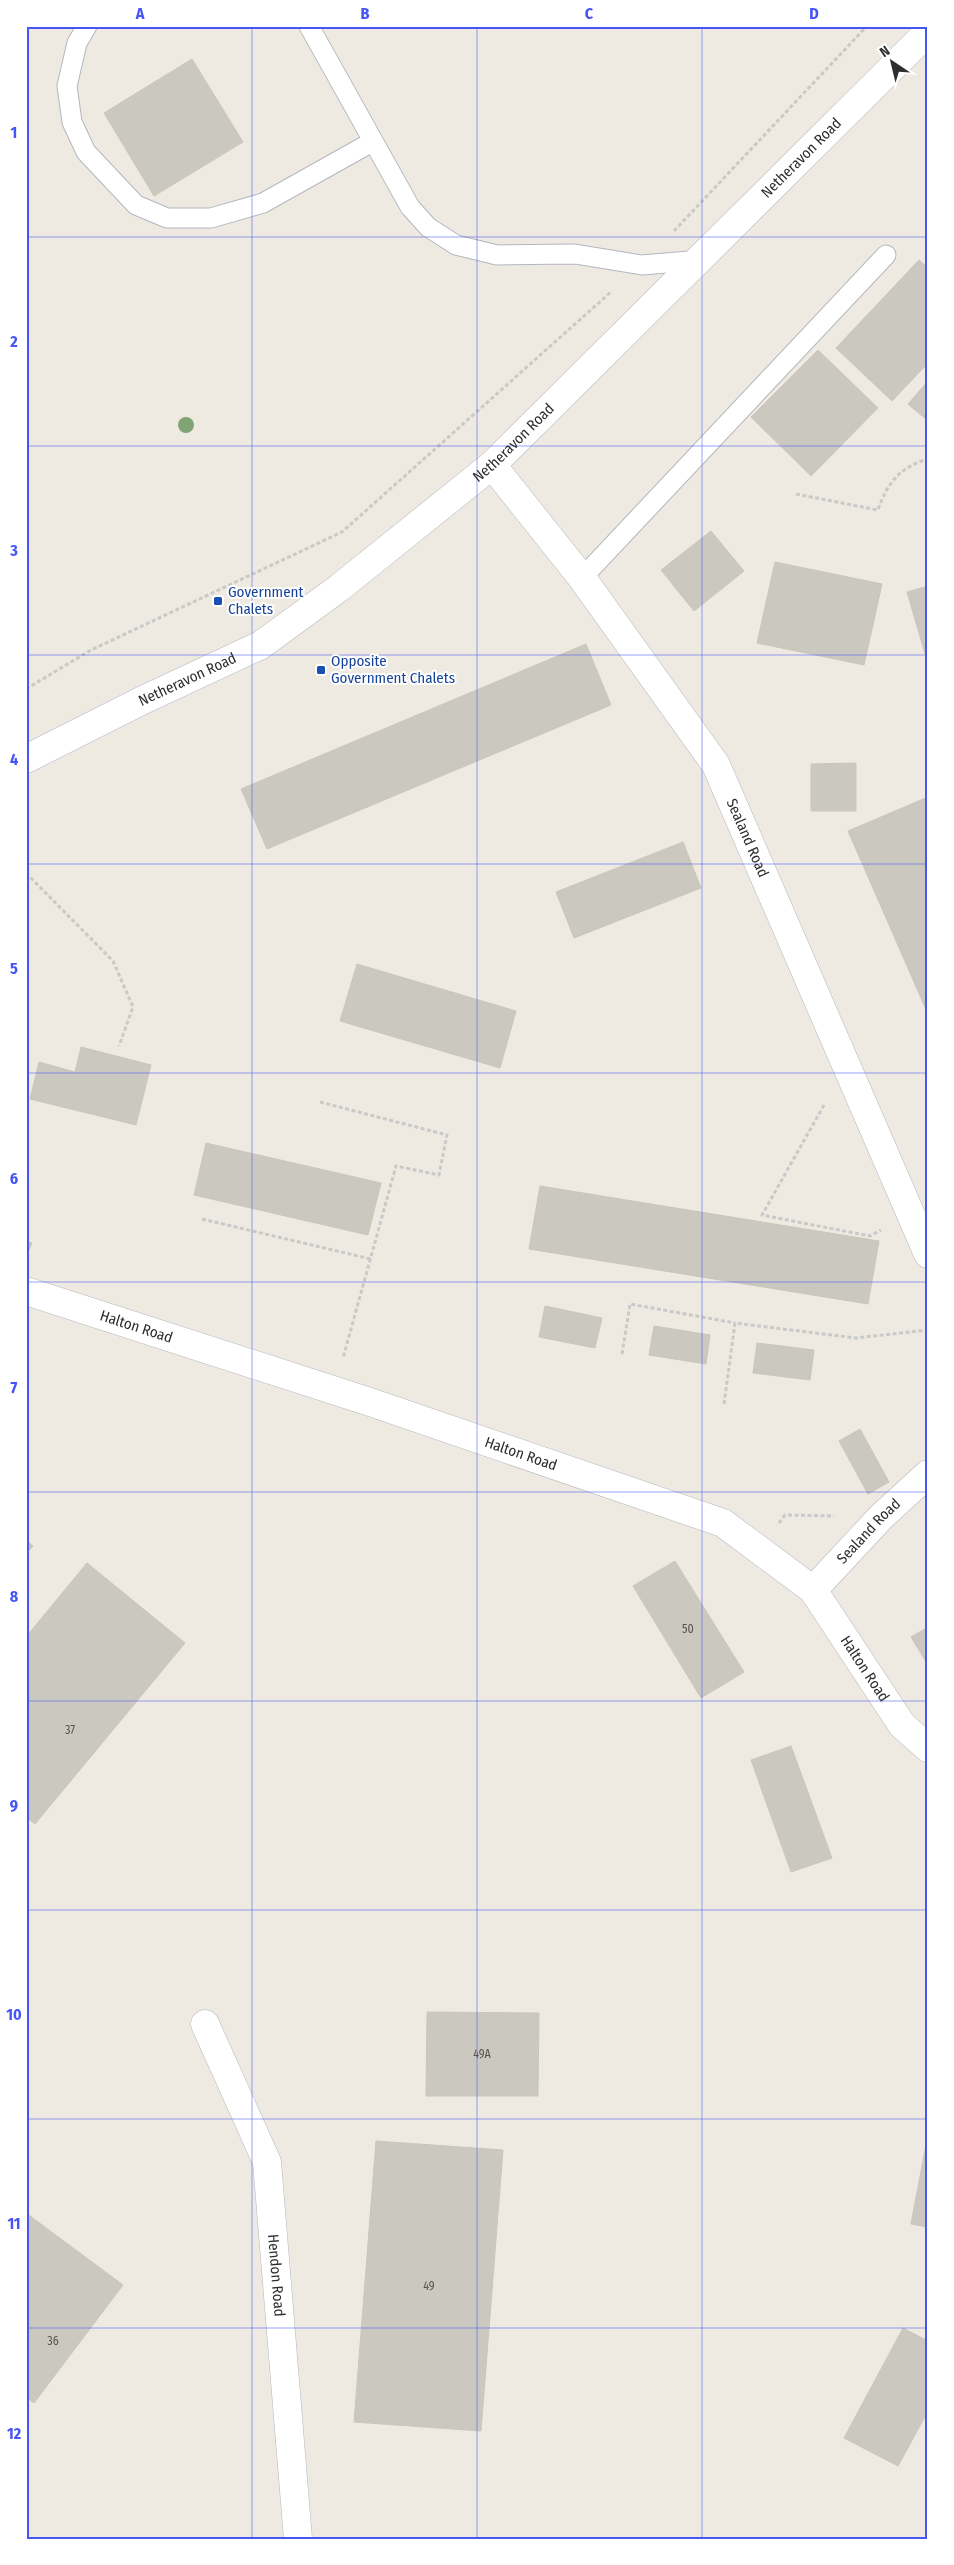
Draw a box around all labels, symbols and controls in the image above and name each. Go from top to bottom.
text: A [135,4,145,23]
text: B [361,4,370,23]
text: C [585,4,594,23]
text: D [809,4,819,23]
north arrow [866,38,916,88]
text: N [877,42,893,61]
street label: Netheravon Road [757,114,845,202]
text: 1 [11,123,17,142]
text: 2 [9,332,18,351]
street label: Netheravon Road [469,400,558,486]
text: 3 [9,541,18,560]
place label: Government Chalets [228,583,303,618]
marker: Government Chalets [212,595,224,607]
street label: Netheravon Road [136,649,239,710]
place label: Opposite Government Chalets [331,652,455,687]
marker: Opposite Government Chalets [315,664,327,676]
text: 4 [10,750,18,769]
street label: Sealand Road [723,796,773,880]
text: 5 [10,959,18,978]
text: 6 [10,1169,18,1188]
street label: Halton Road [98,1306,175,1347]
text: 7 [11,1378,18,1397]
street label: Halton Road [482,1433,559,1474]
street label: Sealand Road [833,1495,904,1568]
text: 8 [10,1587,19,1606]
house number: 50 [682,1622,694,1636]
street label: Halton Road [837,1632,893,1705]
house number: 37 [65,1723,75,1737]
text: 9 [10,1796,18,1815]
text: 10 [6,2005,22,2024]
house number: 49A [473,2047,491,2061]
text: 11 [7,2214,21,2233]
street label: Hendon Road [264,2233,289,2317]
house number: 49 [423,2279,435,2293]
house number: 36 [47,2334,59,2348]
text: 12 [7,2424,22,2443]

